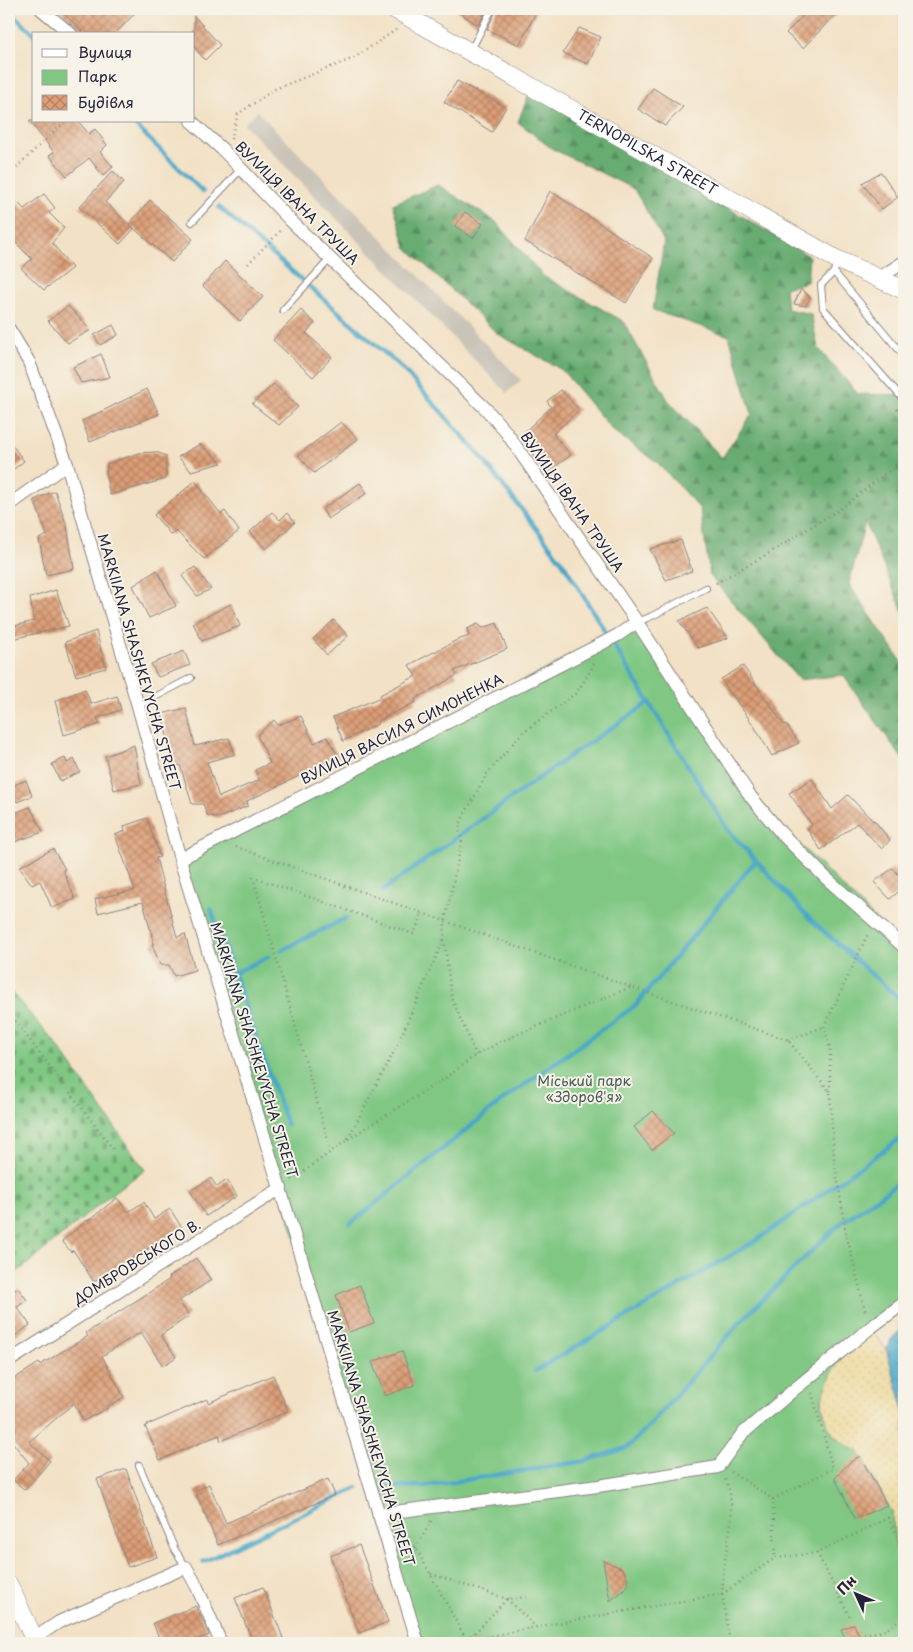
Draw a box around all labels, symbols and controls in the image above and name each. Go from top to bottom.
legend [32,32,195,122]
text: Вулиця [78,40,132,63]
text: Парк [78,64,117,87]
text: Будівля [78,90,134,113]
street label: TERNOPILSKA STREET [574,104,722,200]
street label: ВУЛИЦЯ ІВАНА ТРУША [231,136,364,269]
street label: ВУЛИЦЯ ІВАНА ТРУША [516,427,629,576]
street label: MARKIIANA SHASHKEVYCHA STREET [93,531,186,793]
street label: ВУЛИЦЯ ВАСИЛЯ СИМОНЕНКА [297,668,507,789]
street label: MARKIIANA SHASHKEVYCHA STREET [206,919,304,1181]
park label: Міський парк «Здоров'я» [537,1070,631,1107]
street label: ДОМБРОВСЬКОГО В. [68,1214,205,1310]
street label: MARKIIANA SHASHKEVYCHA STREET [323,1307,421,1569]
north arrow [830,1570,880,1620]
text: Пн [832,1570,861,1599]

